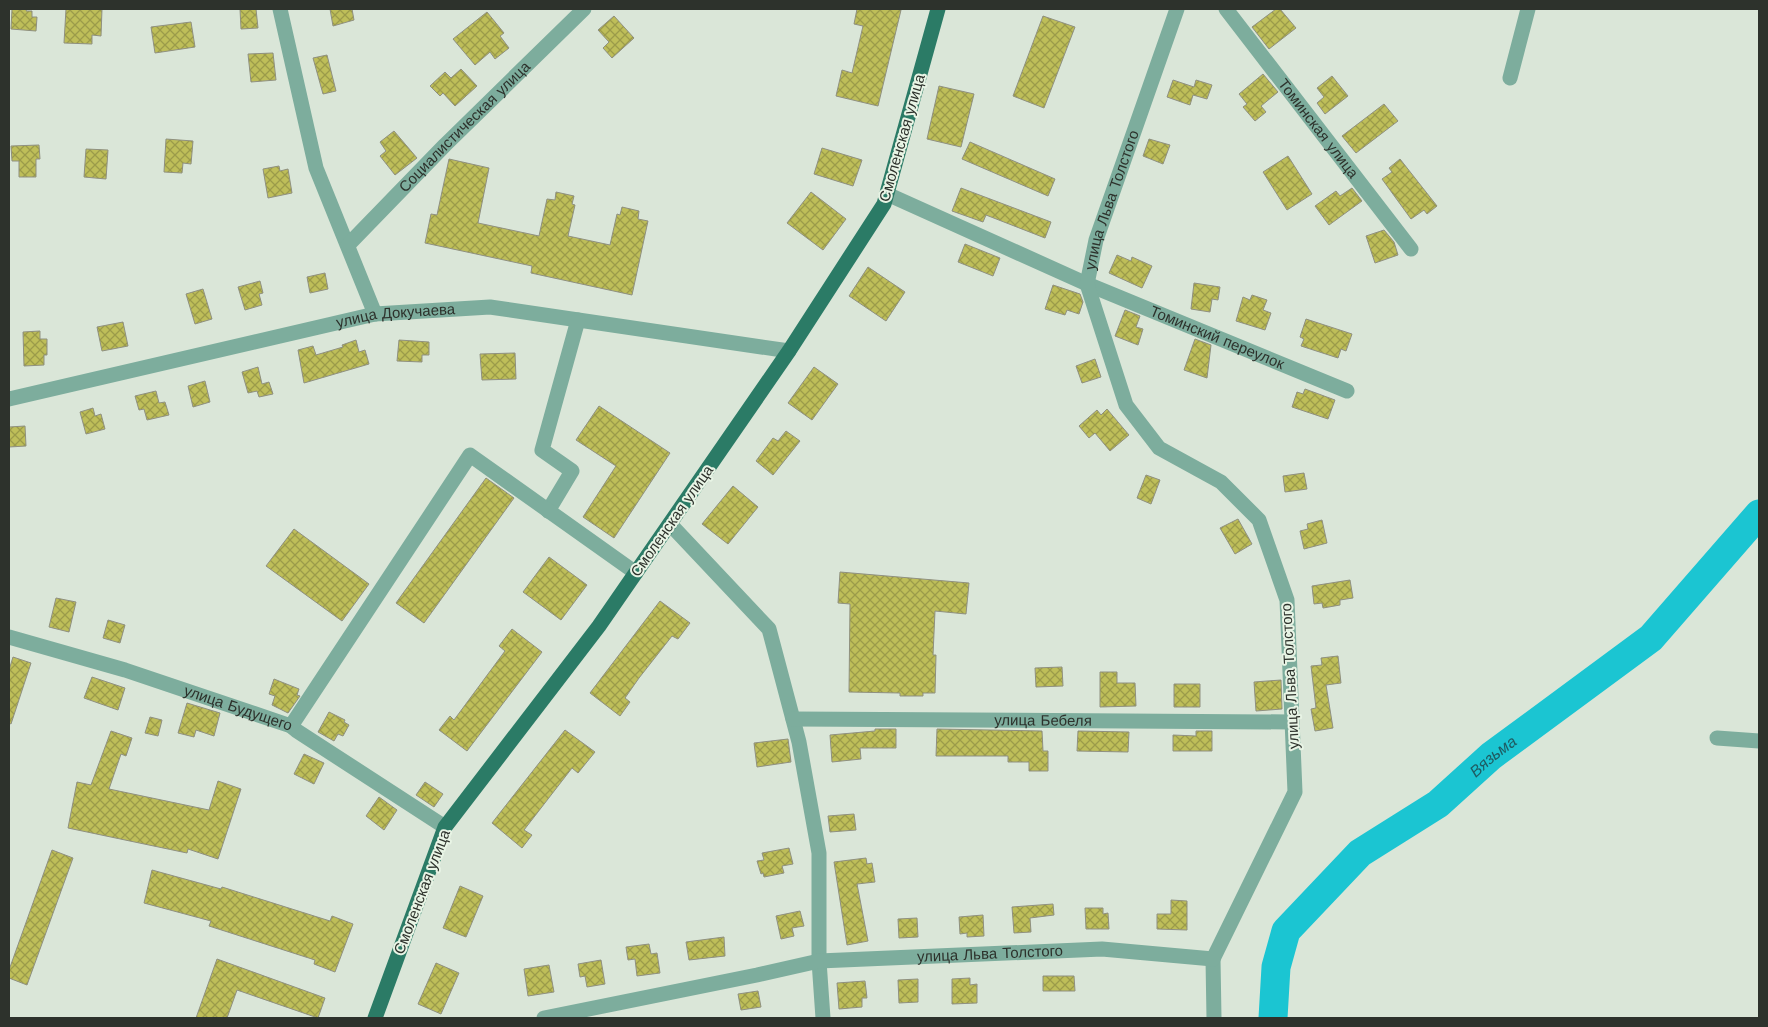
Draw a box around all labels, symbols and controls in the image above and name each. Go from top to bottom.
street label: Социалистическая улица [395,57,534,196]
street label: Смоленская улица [875,72,929,204]
street label: Томинская улица [1274,75,1363,182]
street label: улица Льва Толстого [1081,128,1143,272]
street label: улица Докучаева [334,300,456,332]
street label: Томинский переулок [1147,302,1287,373]
street label: Смоленская улица [627,461,718,580]
street label: улица Льва Толстого [1277,603,1303,749]
street label: улица Будущего [182,682,295,735]
street label: улица Бебеля [994,711,1092,730]
water label: Вязьма [1465,731,1520,781]
street label: Смоленская улица [390,827,454,957]
street label: улица Льва Толстого [917,942,1063,966]

